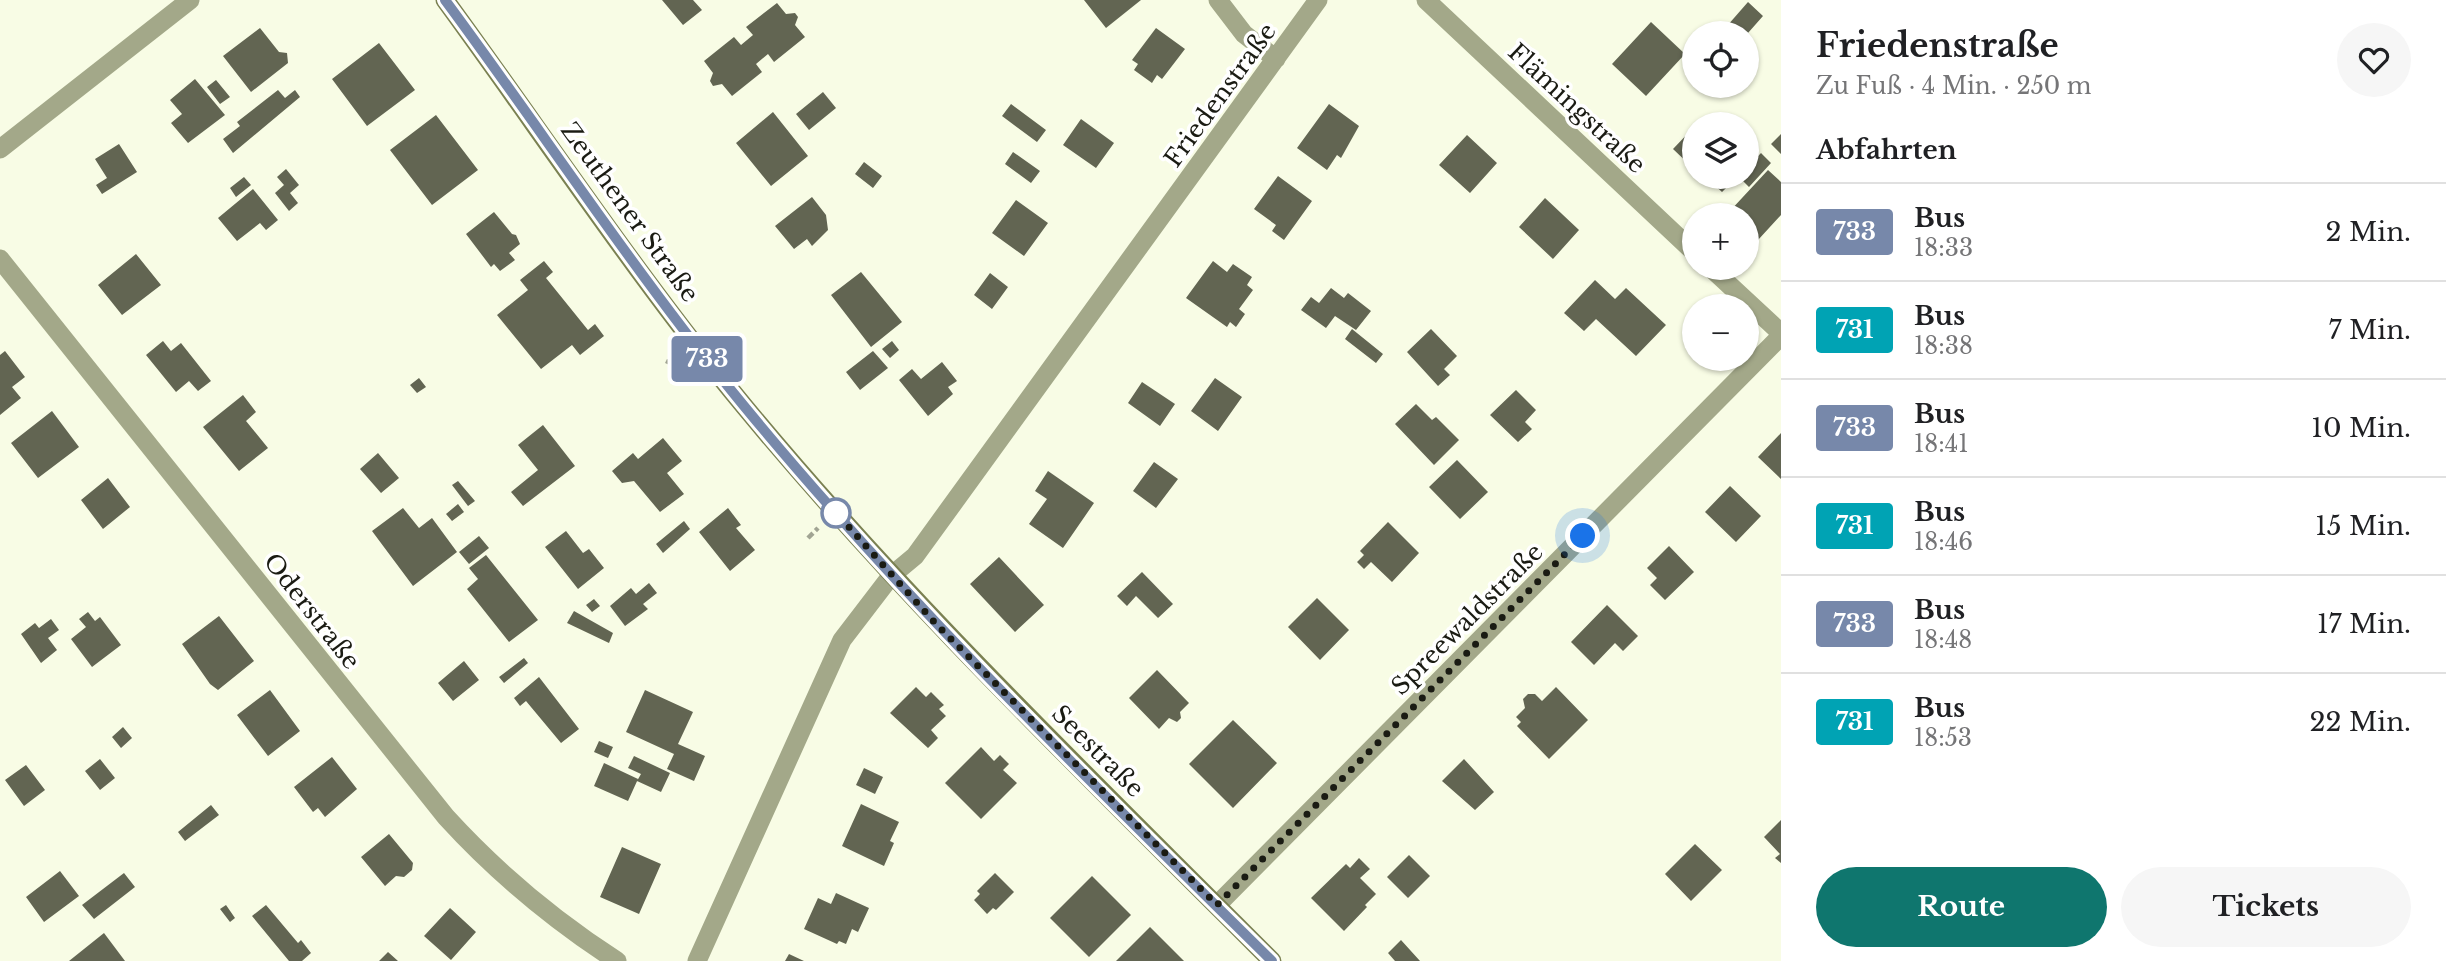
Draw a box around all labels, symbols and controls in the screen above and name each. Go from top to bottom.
street label: Friedenstraße [1158,17,1282,173]
map controls [1682,21,1759,371]
button: locate [1682,21,1759,98]
button: heart [2337,23,2411,97]
text: Friedenstraße [1816,25,2059,66]
street label: Flämingstraße [1502,37,1652,179]
text: Zu Fuß · 4 Min. · 250 m [1816,72,2091,100]
button: layers [1682,112,1759,189]
street label: Zeuthener Straße [555,117,705,307]
text: Abfahrten [1816,134,1957,166]
text: Bus [1914,202,1965,234]
button: + [1682,203,1759,280]
text: 2 Min. [2326,216,2411,248]
text: 733 [1833,217,1876,246]
text: 18:33 [1914,234,1973,262]
button: − [1682,294,1759,371]
text: Bus [1914,300,1965,332]
text: 7 Min. [2328,314,2411,346]
text: 731 [1835,315,1874,344]
text: 18:38 [1914,332,1973,360]
line badge: 733 [667,336,747,382]
text: 733 [686,344,728,373]
text: Bus [1914,398,1965,430]
text: 10 Min. [2311,412,2411,444]
text: 733 [1833,413,1876,442]
text: 18:41 [1914,430,1968,458]
text: Bus [1914,496,1965,528]
unlabelled marker [821,498,851,528]
text: 15 Min. [2315,510,2411,542]
text: 731 [1835,511,1874,540]
your location [1565,518,1600,553]
text: 18:46 [1914,528,1973,556]
street label: Spreewaldstraße [1385,537,1549,701]
street label: Oderstraße [258,547,366,675]
text: Bus [1914,594,1965,626]
text: 17 Min. [2317,608,2411,640]
text: 733 [1833,609,1876,638]
text: 18:48 [1914,626,1972,654]
text: Bus [1914,692,1965,724]
street label: Seestraße [1046,699,1150,803]
text: 22 Min. [2309,706,2411,738]
text: 731 [1835,707,1874,736]
text: 18:53 [1914,724,1972,752]
button: Route [1816,867,2107,947]
button: Tickets [2121,867,2411,947]

